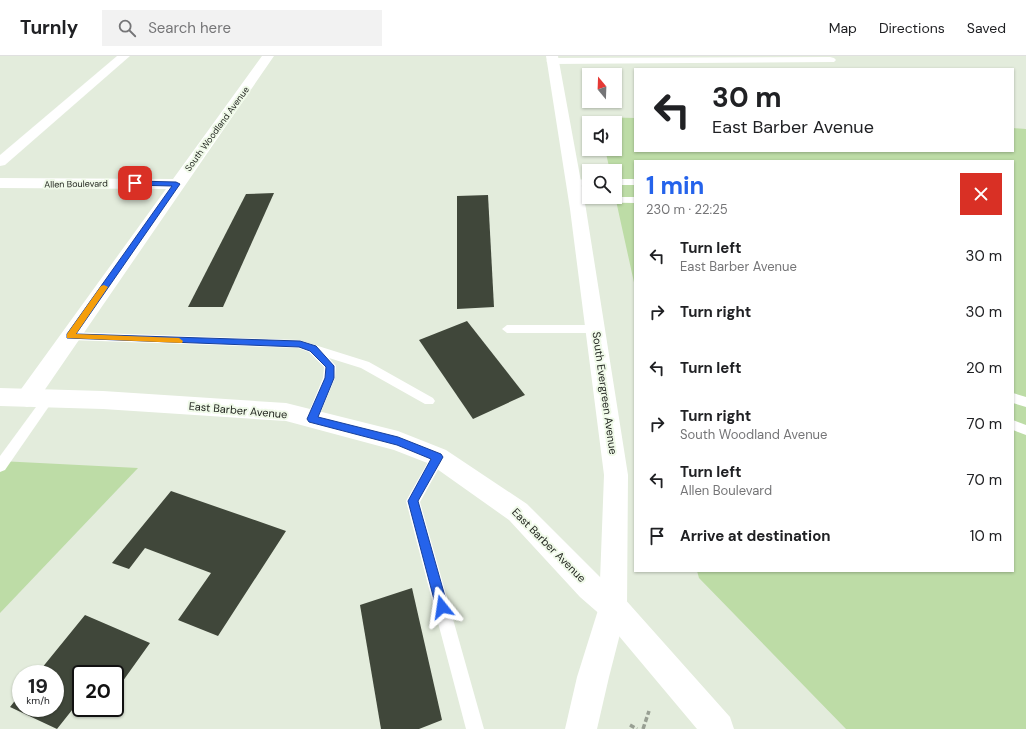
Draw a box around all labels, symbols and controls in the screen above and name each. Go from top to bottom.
search box [102,10,382,46]
text: Turnly [20,15,78,40]
icon: search [116,17,138,39]
text: Search here [148,18,231,38]
text: Map [829,19,857,37]
text: Directions [879,19,945,37]
text: Saved [967,19,1006,37]
north arrow [582,68,622,108]
map controls [582,68,622,204]
text: 30 m [712,79,782,116]
street label: South Woodland Avenue [182,84,252,174]
icon: left [646,84,698,136]
text: East Barber Avenue [712,115,874,139]
button: sound [582,116,622,156]
button: search [582,164,622,204]
pin [118,166,152,200]
text: 1 min [646,170,704,201]
icon: arrive [124,172,146,194]
button: close [960,173,1002,215]
street label: Allen Boulevard [44,177,108,191]
text: 230 m · 22:25 [646,201,728,218]
text: Turn left [680,238,741,258]
icon: left [646,245,668,267]
text: 30 m [966,246,1002,266]
text: East Barber Avenue [680,258,797,275]
icon: right [646,301,668,323]
text: Turn right [680,302,751,322]
text: 30 m [966,302,1002,322]
street label: South Evergreen Avenue [589,331,621,455]
icon: left [646,357,668,379]
text: Turn left [680,358,741,378]
text: 20 m [966,358,1002,378]
street label: East Barber Avenue [188,399,288,421]
text: Turn right [680,406,751,426]
icon: right [646,413,668,435]
text: 70 m [967,414,1002,434]
text: South Woodland Avenue [680,426,827,443]
text: Turn left [680,462,741,482]
icon: left [646,469,668,491]
text: 70 m [967,470,1002,490]
text: Allen Boulevard [680,482,772,499]
street label: East Barber Avenue [509,505,589,585]
icon: arrive [646,525,668,547]
text: Arrive at destination [680,526,831,546]
text: 10 m [970,526,1002,546]
position arrow [421,586,463,628]
speed limit sign: 20 [72,665,124,717]
text: 19 [28,673,48,699]
text: km/h [26,694,50,707]

